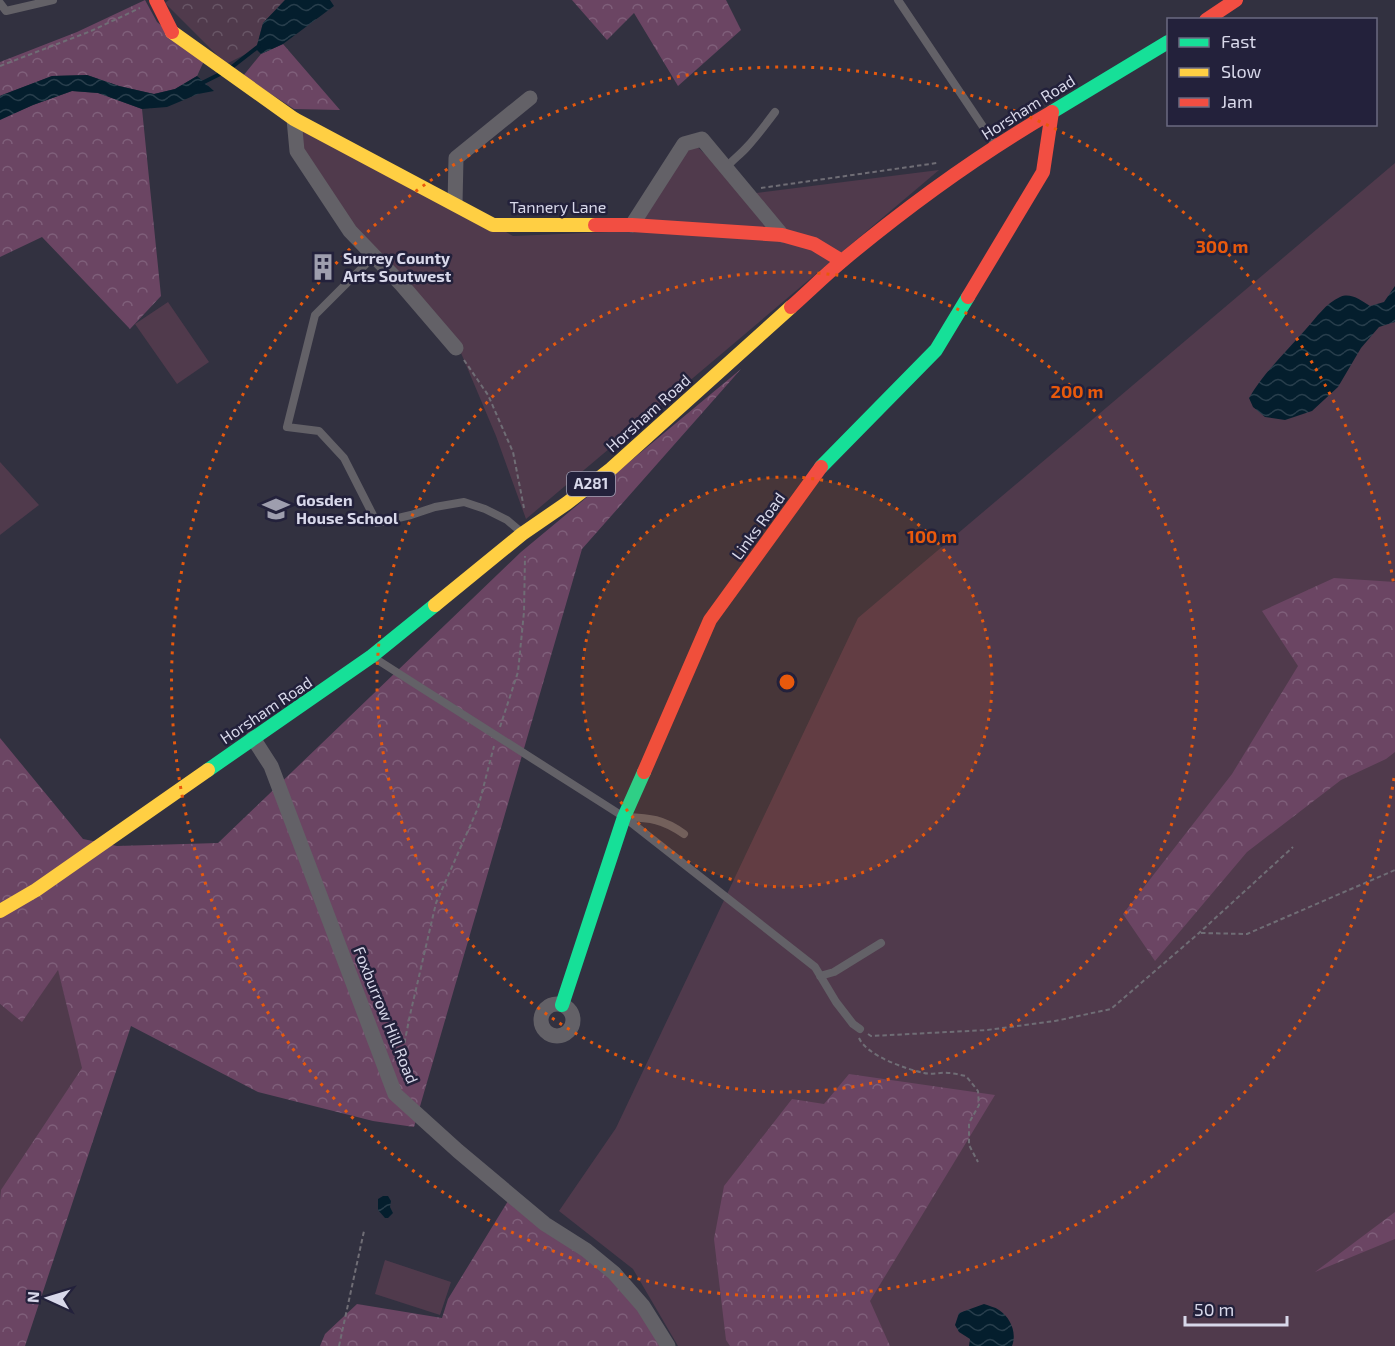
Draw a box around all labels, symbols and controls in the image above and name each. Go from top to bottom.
legend [1167,18,1377,126]
text: Fast [1221,30,1256,52]
text: Slow [1221,60,1262,82]
street label: Horsham Road [977,70,1078,143]
text: Jam [1221,90,1253,112]
street label: Tannery Lane [510,197,606,216]
text: 300 m [1196,235,1248,257]
place label: Surrey County Arts Soutwest [343,248,452,285]
building icon: Surrey County Arts Soutwest [308,252,338,282]
street label: Horsham Road [602,370,694,455]
text: 200 m [1051,380,1103,402]
road number: A281 [567,472,615,496]
street label: Links Road [727,488,788,563]
place label: Gosden House School [296,490,399,527]
school or university icon: Gosden House School [261,494,291,524]
text: 100 m [907,525,957,547]
street label: Horsham Road [216,672,315,747]
centre of rings [777,672,797,692]
street label: Foxburrow Hill Road [350,943,423,1086]
north arrow [18,1268,78,1328]
scale bar [1185,1289,1287,1327]
text: N [23,1290,42,1303]
text: 50 m [1194,1298,1234,1320]

